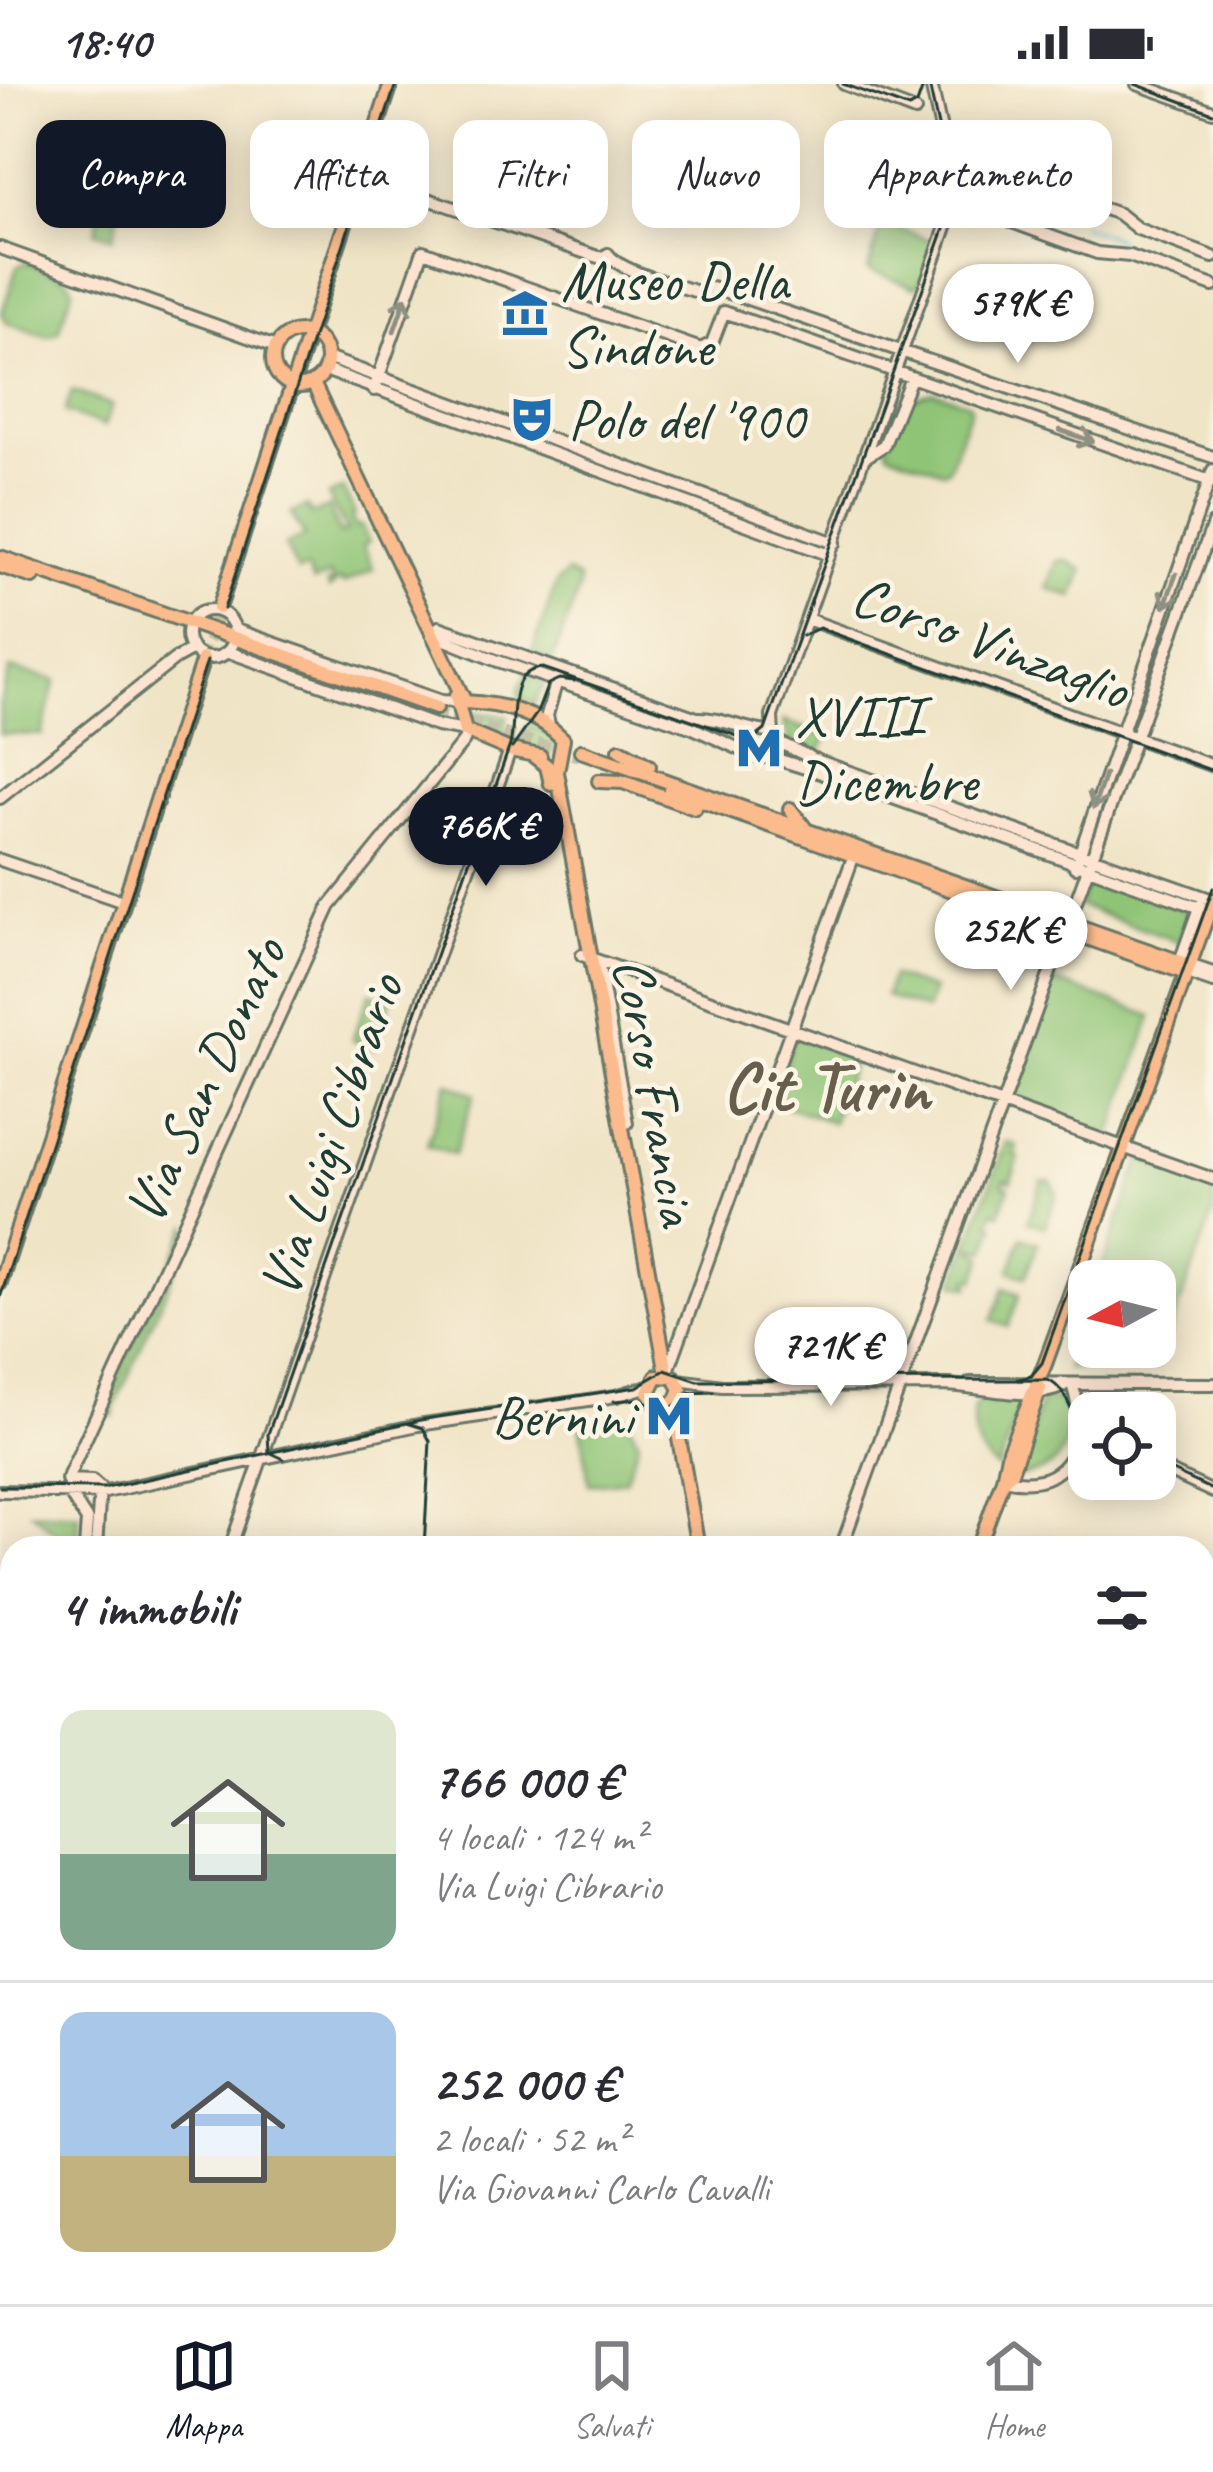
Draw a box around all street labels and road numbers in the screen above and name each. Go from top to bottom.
street label: Corso Vinzaglio [843,559,1141,726]
street label: Via San Donato [108,924,303,1234]
street label: Corso Francia [597,952,715,1233]
street label: Via Luigi Cibrario [242,962,421,1306]

